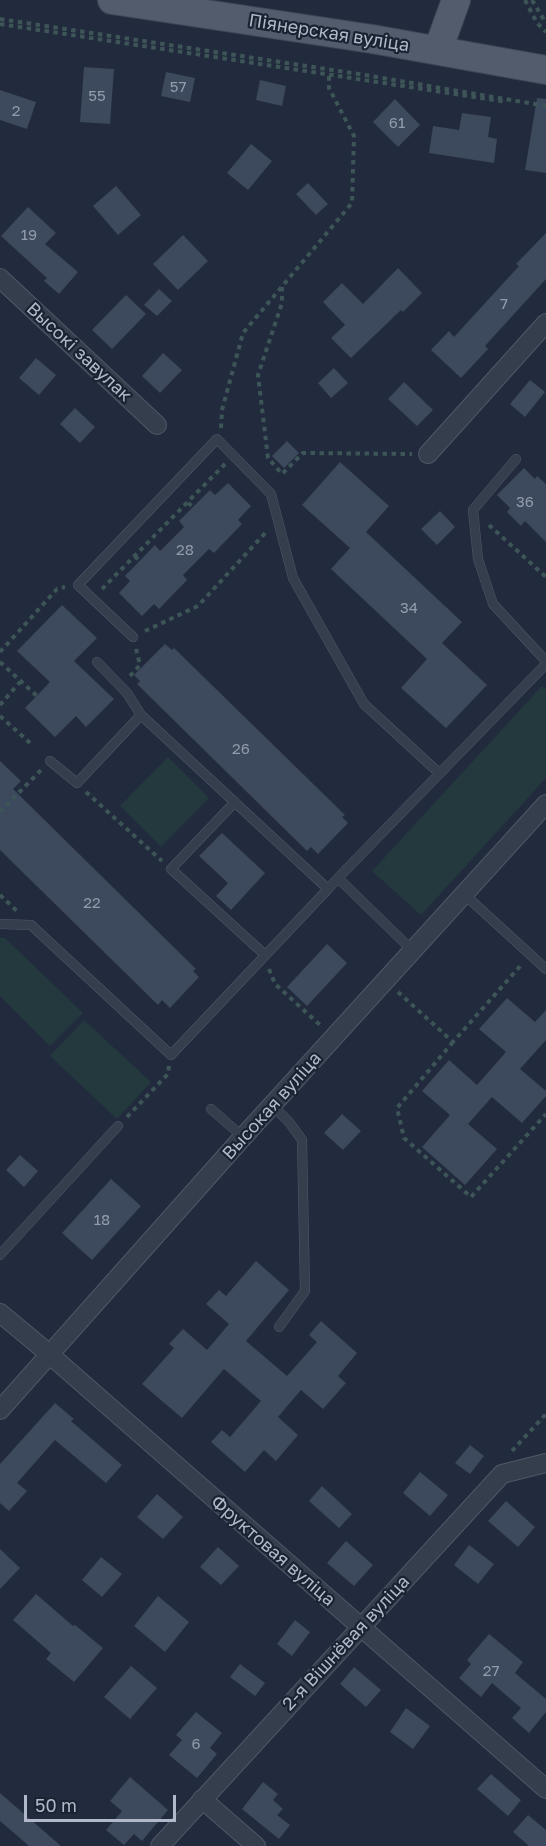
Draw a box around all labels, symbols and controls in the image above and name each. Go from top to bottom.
street label: Піянерская вуліца [247,10,411,56]
house number: 57 [170,78,186,96]
house number: 55 [88,87,106,105]
house number: 2 [12,102,20,120]
house number: 61 [389,114,405,132]
house number: 19 [21,226,37,244]
house number: 7 [500,295,508,313]
street label: Высокі завулак [22,298,136,406]
house number: 36 [516,493,534,511]
house number: 28 [176,541,194,559]
house number: 34 [400,599,418,617]
house number: 26 [232,740,250,758]
house number: 22 [83,894,101,912]
street label: Высокая вуліца [218,1048,326,1164]
house number: 18 [94,1211,110,1229]
street label: Фруктовая вуліца [206,1491,340,1611]
street label: 2-я Вішнёвая вуліца [278,1571,414,1715]
house number: 27 [483,1662,499,1680]
house number: 6 [191,1735,201,1753]
scale bar [27,1783,178,1821]
text: 50 m [35,1794,77,1816]

